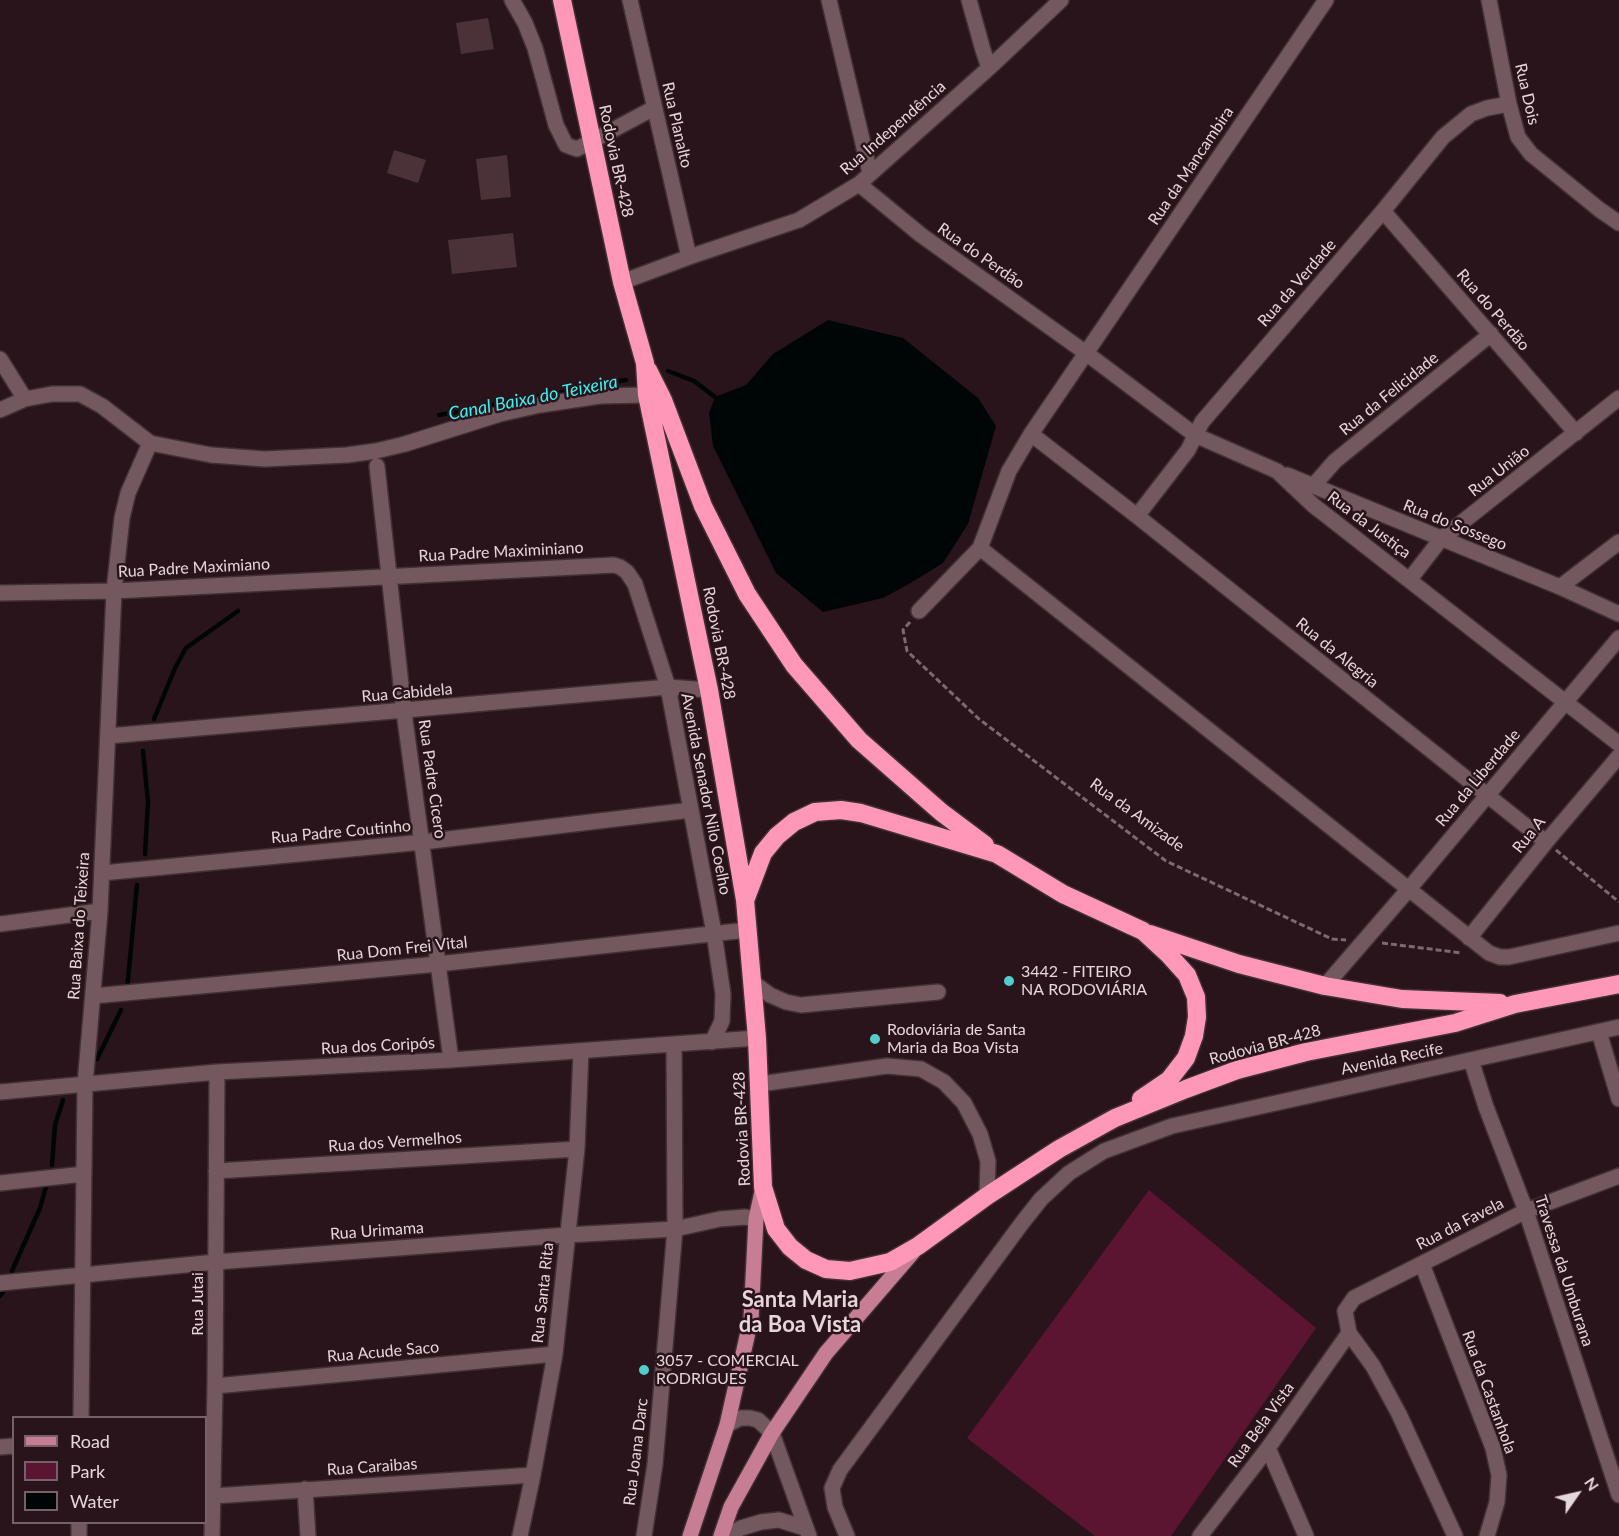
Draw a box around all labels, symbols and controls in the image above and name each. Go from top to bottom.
street label: Rua Dois [1511,61,1543,127]
street label: Rua Independência [836,77,950,179]
street label: Rua Planalto [658,80,696,170]
street label: Rodovia BR-428 [595,103,637,219]
street label: Rua da Mancambira [1144,103,1238,229]
street label: Rua do Perdão [934,219,1028,293]
street label: Rua da Verdade [1254,235,1340,331]
street label: Rua do Perdão [1452,265,1534,355]
street label: Rua da Felicidade [1336,348,1442,440]
water label: Canal Baixa do Teixeira [446,371,620,425]
street label: Rua União [1465,441,1533,501]
street label: Rua da Justiça [1323,487,1415,563]
street label: Rua do Sossego [1400,495,1510,555]
street label: Rua Padre Maximiniano [418,538,584,566]
street label: Rua Padre Maximiano [117,554,271,582]
street label: Rodovia BR-428 [699,585,739,701]
street label: Rua da Alegria [1292,614,1382,692]
street label: Rua Cabidela [361,679,453,707]
street label: Avenida Senador Nilo Coelho [677,692,735,896]
street label: Rua Padre Cicero [414,718,450,840]
street label: Rua da Liberdade [1432,725,1524,831]
street label: Rua da Amizade [1086,774,1188,856]
street label: Rua A [1508,813,1550,857]
street label: Rua Padre Coutinho [270,816,412,848]
street label: Rua Baixa do Teixeira [64,851,94,1001]
street label: Rua Dom Frei Vital [336,933,468,965]
place label: 3442 - FITEIRO NA RODOVIÁRIA [1021,962,1147,1000]
marker: 3442 - FITEIRO NA RODOVIÁRIA [1002,974,1016,988]
place label: Rodoviária de Santa Maria da Boa Vista [887,1020,1026,1058]
street label: Rodovia BR-428 [1207,1021,1323,1069]
marker: Rodoviária de Santa Maria da Boa Vista [868,1032,882,1046]
street label: Rua dos Coripós [321,1033,435,1059]
street label: Avenida Recife [1339,1039,1445,1079]
street label: Rodovia BR-428 [729,1071,755,1187]
street label: Rua dos Vermelhos [328,1128,462,1156]
street label: Travessa da Umburana [1531,1193,1597,1349]
street label: Rua da Favela [1413,1194,1507,1254]
street label: Rua Urimama [329,1218,425,1244]
street label: Rua Santa Rita [528,1242,558,1344]
street label: Rua Jutai [188,1272,208,1336]
district label: Santa Maria da Boa Vista [739,1287,861,1338]
street label: Rua da Castanhola [1458,1328,1520,1456]
street label: Rua Acude Saco [326,1338,440,1366]
place label: 3057 - COMERCIAL RODRIGUES [656,1351,799,1389]
marker: 3057 - COMERCIAL RODRIGUES [637,1363,651,1377]
street label: Rua Bela Vista [1224,1379,1298,1471]
street label: Rua Joana Darc [620,1397,652,1507]
legend [12,1416,207,1524]
text: Road [70,1430,110,1452]
street label: Rua Caraibas [326,1454,418,1480]
text: Park [70,1460,105,1482]
north arrow [1547,1464,1607,1524]
text: N [1581,1473,1604,1494]
text: Water [70,1490,119,1512]

